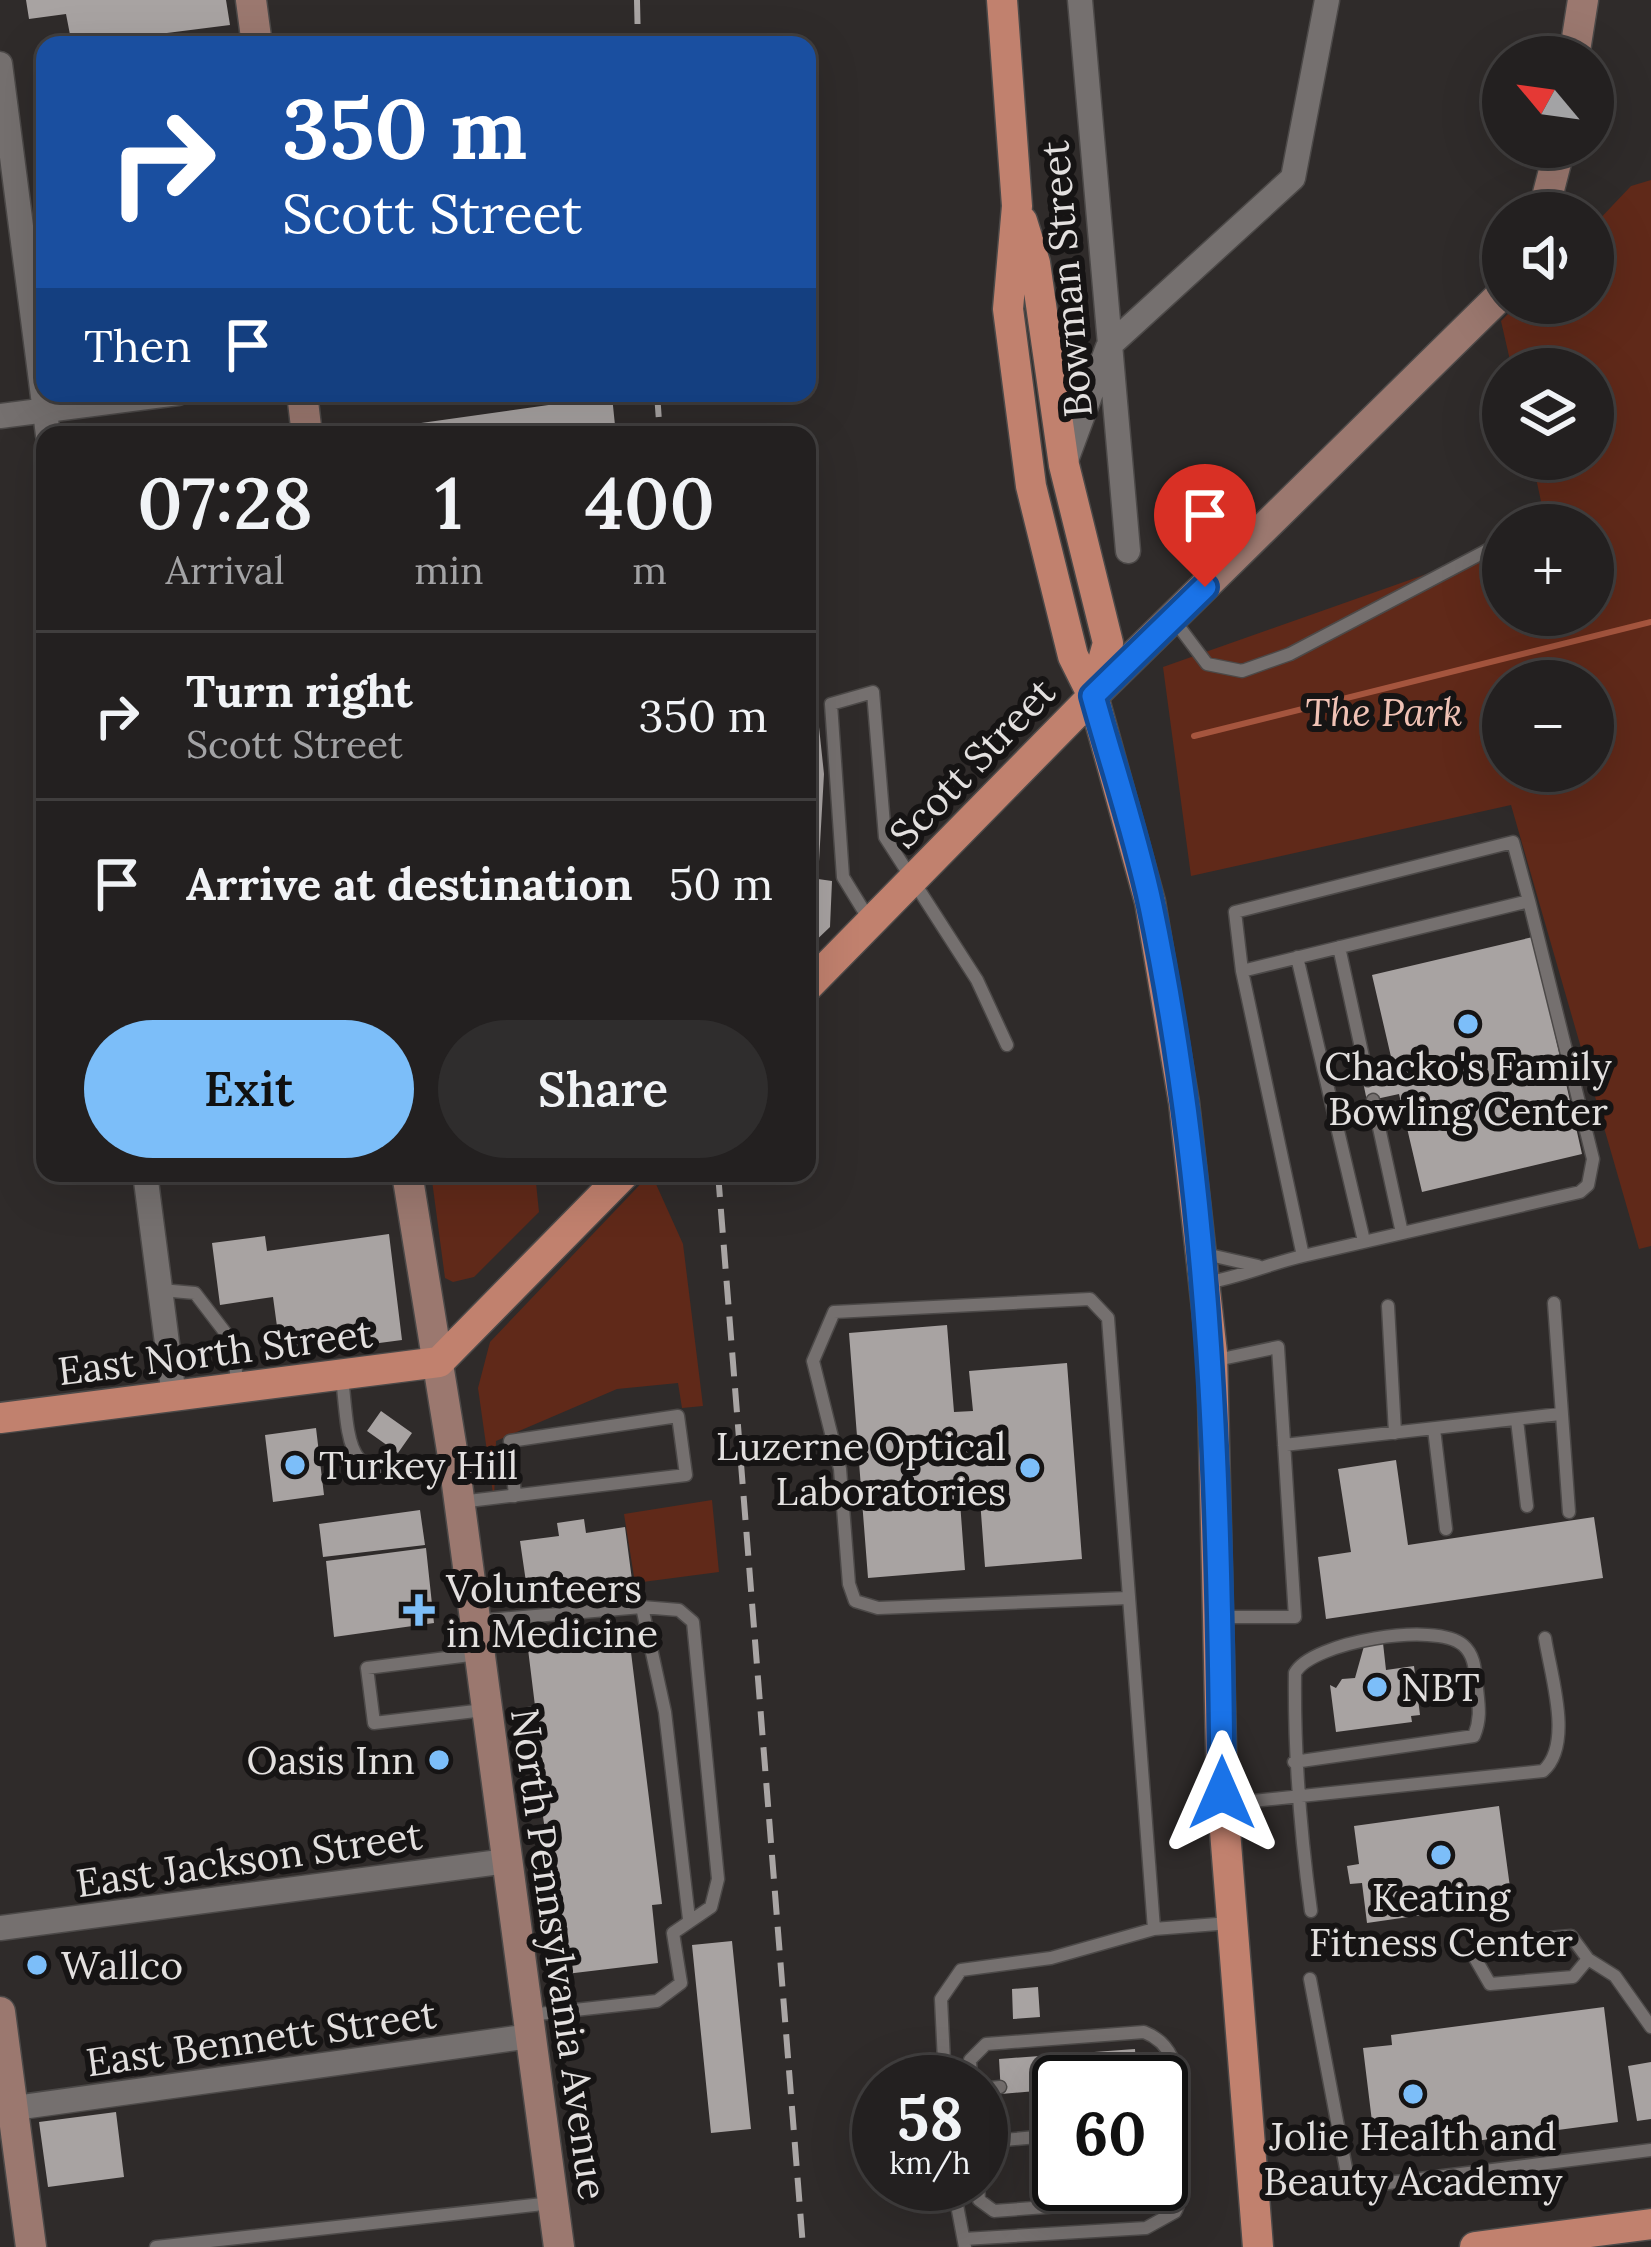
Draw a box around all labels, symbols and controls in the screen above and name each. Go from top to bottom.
north arrow [1482,36,1614,168]
map controls [1482,36,1614,792]
text: 350 m [282,74,527,182]
icon: right [84,84,240,240]
street label: Bowman Street [1029,139,1103,419]
text: Scott Street [282,179,582,248]
button: sound [1482,192,1614,324]
icon: arrive [215,312,281,378]
text: Then [84,317,191,374]
button: layers [1482,348,1614,480]
text: 07:28 [137,457,313,549]
text: 1 [435,457,463,549]
text: 400 [585,457,715,549]
pin [1154,464,1256,587]
icon: arrive [1172,482,1238,548]
button: + [1482,504,1614,636]
text: Arrival [165,545,285,595]
text: min [414,545,484,595]
text: m [632,545,667,595]
button: − [1482,660,1614,792]
text: Turn right [186,662,413,719]
street label: Scott Street [879,668,1065,858]
icon: right [84,683,150,749]
text: 350 m [638,687,768,744]
park label: The Park [1305,687,1463,737]
text: Scott Street [186,719,403,769]
icon: arrive [84,851,150,917]
text: Arrive at destination [186,855,633,912]
text: 50 m [669,855,773,912]
marker: Chacko's Family Bowling Center [1455,1011,1481,1037]
button: Exit [84,1020,414,1158]
button: Share [438,1020,768,1158]
place label: Chacko's Family Bowling Center [1324,1041,1612,1136]
street label: East North Street [55,1308,375,1396]
place label: Luzerne Optical Laboratories [716,1421,1006,1516]
place label: Turkey Hill [319,1440,518,1490]
marker: Turkey Hill [282,1452,308,1478]
marker: Luzerne Optical Laboratories [1017,1455,1043,1481]
place label: Volunteers in Medicine [445,1563,658,1658]
marker: Volunteers in Medicine [403,1594,435,1626]
place label: NBT [1401,1662,1480,1712]
marker: NBT [1364,1674,1390,1700]
street label: North Pennsylvania Avenue [500,1705,618,2203]
position arrow [1159,1730,1285,1856]
place label: Oasis Inn [246,1735,415,1785]
marker: Oasis Inn [426,1747,452,1773]
street label: East Jackson Street [73,1810,425,1908]
marker: Keating Fitness Center [1428,1842,1454,1868]
place label: Keating Fitness Center [1309,1872,1573,1967]
place label: Wallco [61,1940,183,1990]
marker: Wallco [24,1952,50,1978]
street label: East Bennett Street [83,1989,439,2087]
speed limit sign: 60 [1032,2055,1188,2211]
text: 58 [897,2080,963,2156]
marker: Jolie Health and Beauty Academy [1400,2081,1426,2107]
place label: Jolie Health and Beauty Academy [1263,2111,1563,2206]
text: km/h [889,2144,971,2182]

